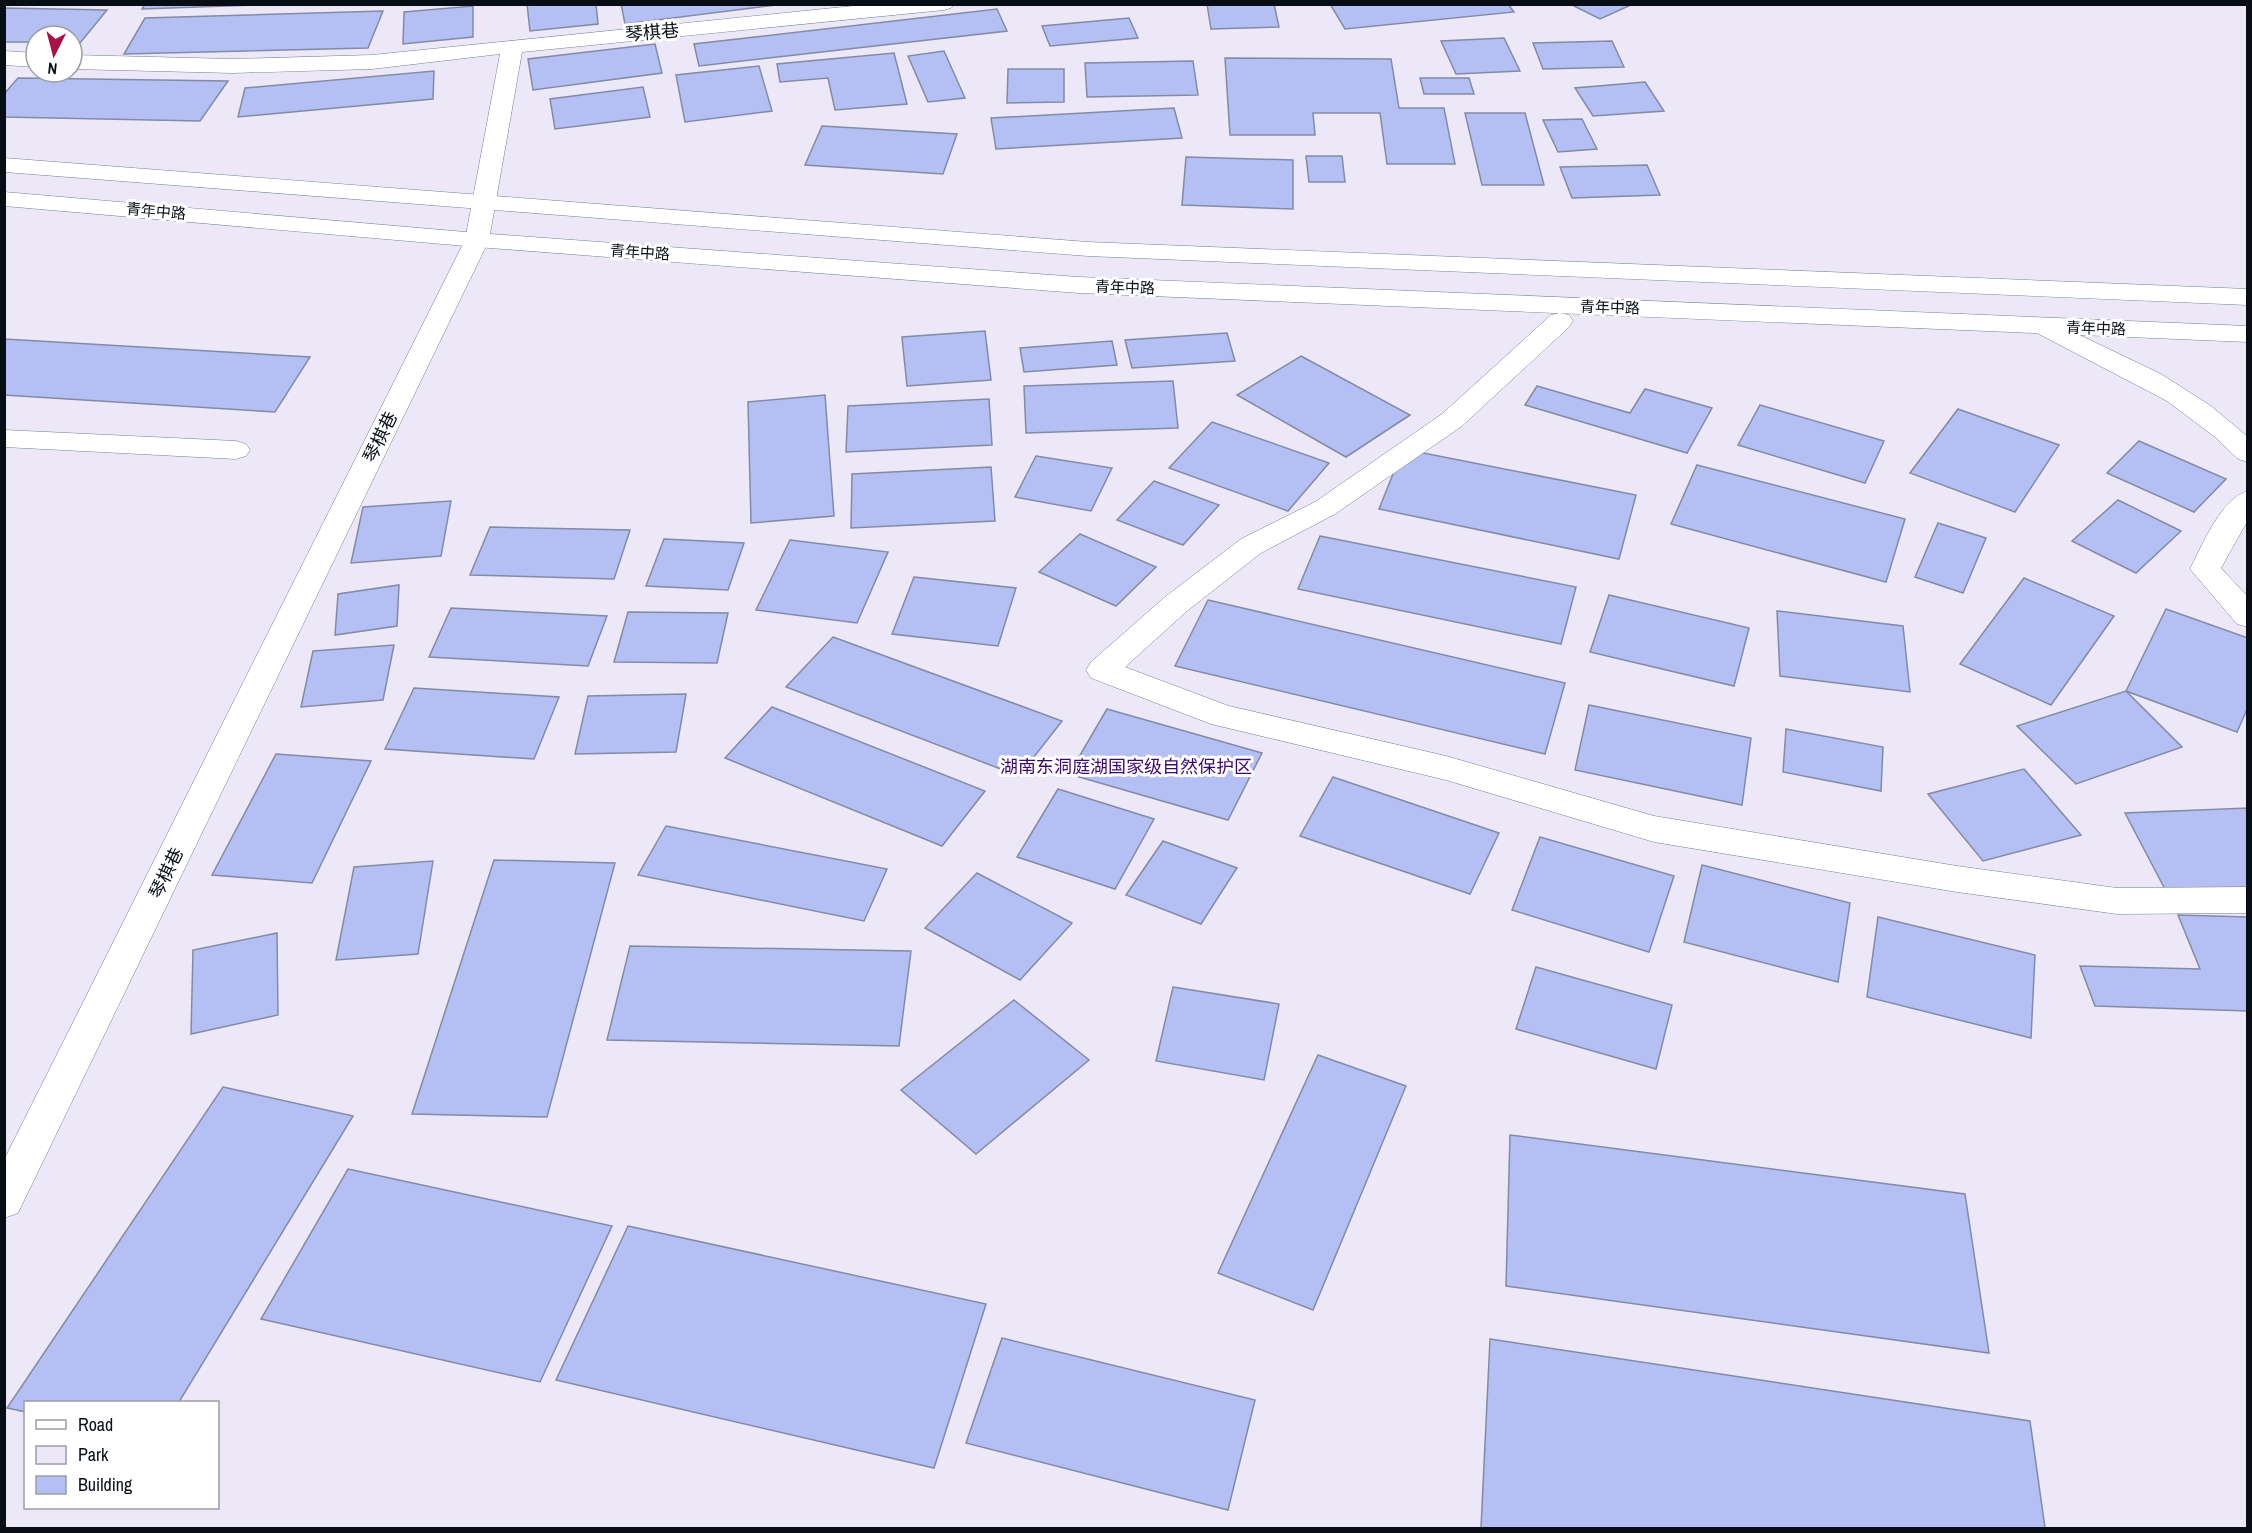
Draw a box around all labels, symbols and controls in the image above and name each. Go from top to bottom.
street label: 琴棋巷 [624,17,680,47]
north arrow [24,24,84,84]
text: N [47,57,58,80]
street label: 青年中路 [125,198,187,224]
street label: 青年中路 [609,239,671,265]
street label: 青年中路 [1095,275,1155,299]
street label: 青年中路 [1580,295,1640,319]
street label: 青年中路 [2066,316,2126,340]
street label: 琴棋巷 [357,407,403,467]
park label: 湖南东洞庭湖国家级自然保护区 [1000,754,1252,779]
street label: 琴棋巷 [143,843,189,903]
legend [24,1401,219,1509]
text: Road [78,1412,113,1437]
text: Park [78,1442,109,1467]
text: Building [78,1472,133,1497]

